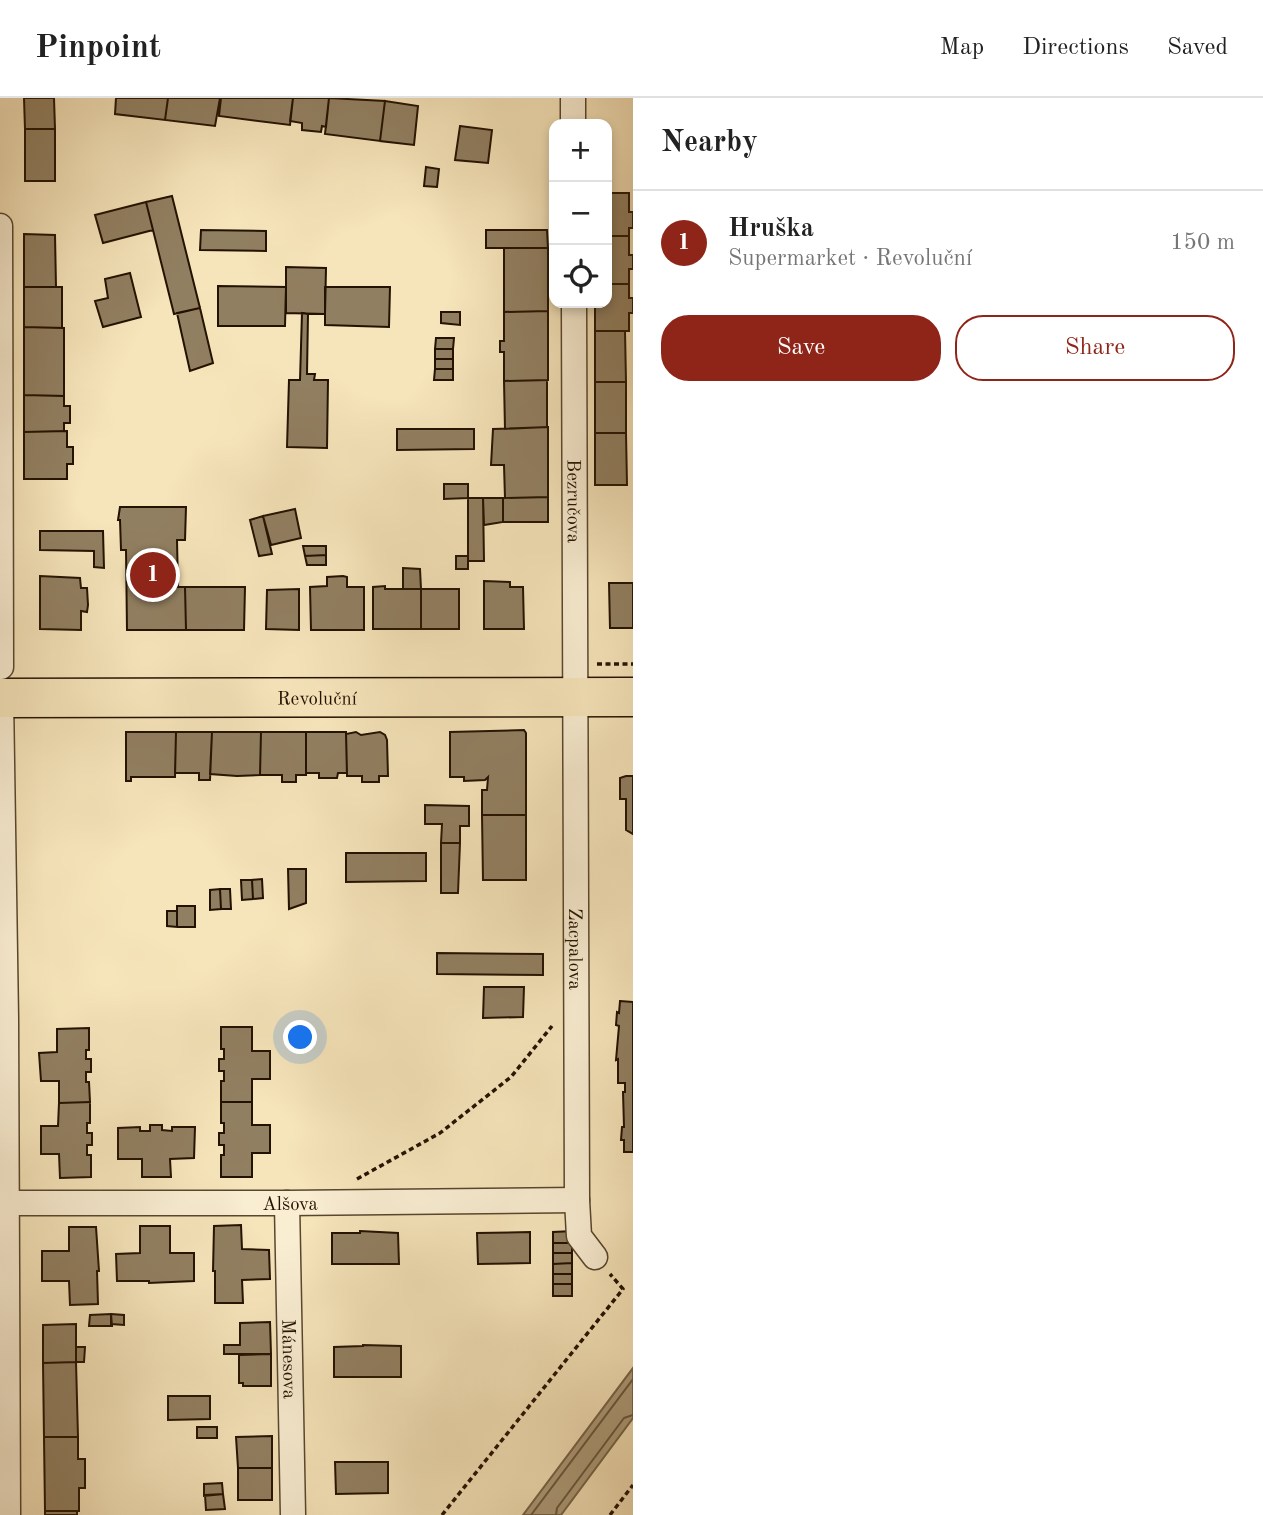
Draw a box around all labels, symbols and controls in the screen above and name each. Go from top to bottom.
text: Pinpoint [35,32,161,65]
text: Map [940,36,984,60]
text: Directions [1022,36,1129,60]
text: Saved [1167,36,1228,60]
map controls [549,119,612,308]
button: + [549,119,612,182]
text: Nearby [661,128,758,158]
button: − [549,182,612,245]
text: Hruška [728,216,814,242]
text: 1 [677,231,691,254]
text: 150 m [1170,231,1235,254]
button: locate [549,245,612,308]
text: Supermarket · Revoluční [728,247,972,270]
button: Save [661,315,941,381]
button: Share [955,315,1235,381]
street label: Bezručova [563,459,582,544]
pin: 1 [130,549,176,601]
street label: Revoluční [277,690,358,710]
street label: Zacpalova [564,908,583,991]
your location [283,1020,317,1054]
street label: Alšova [262,1196,318,1215]
street label: Mánesova [277,1319,298,1400]

